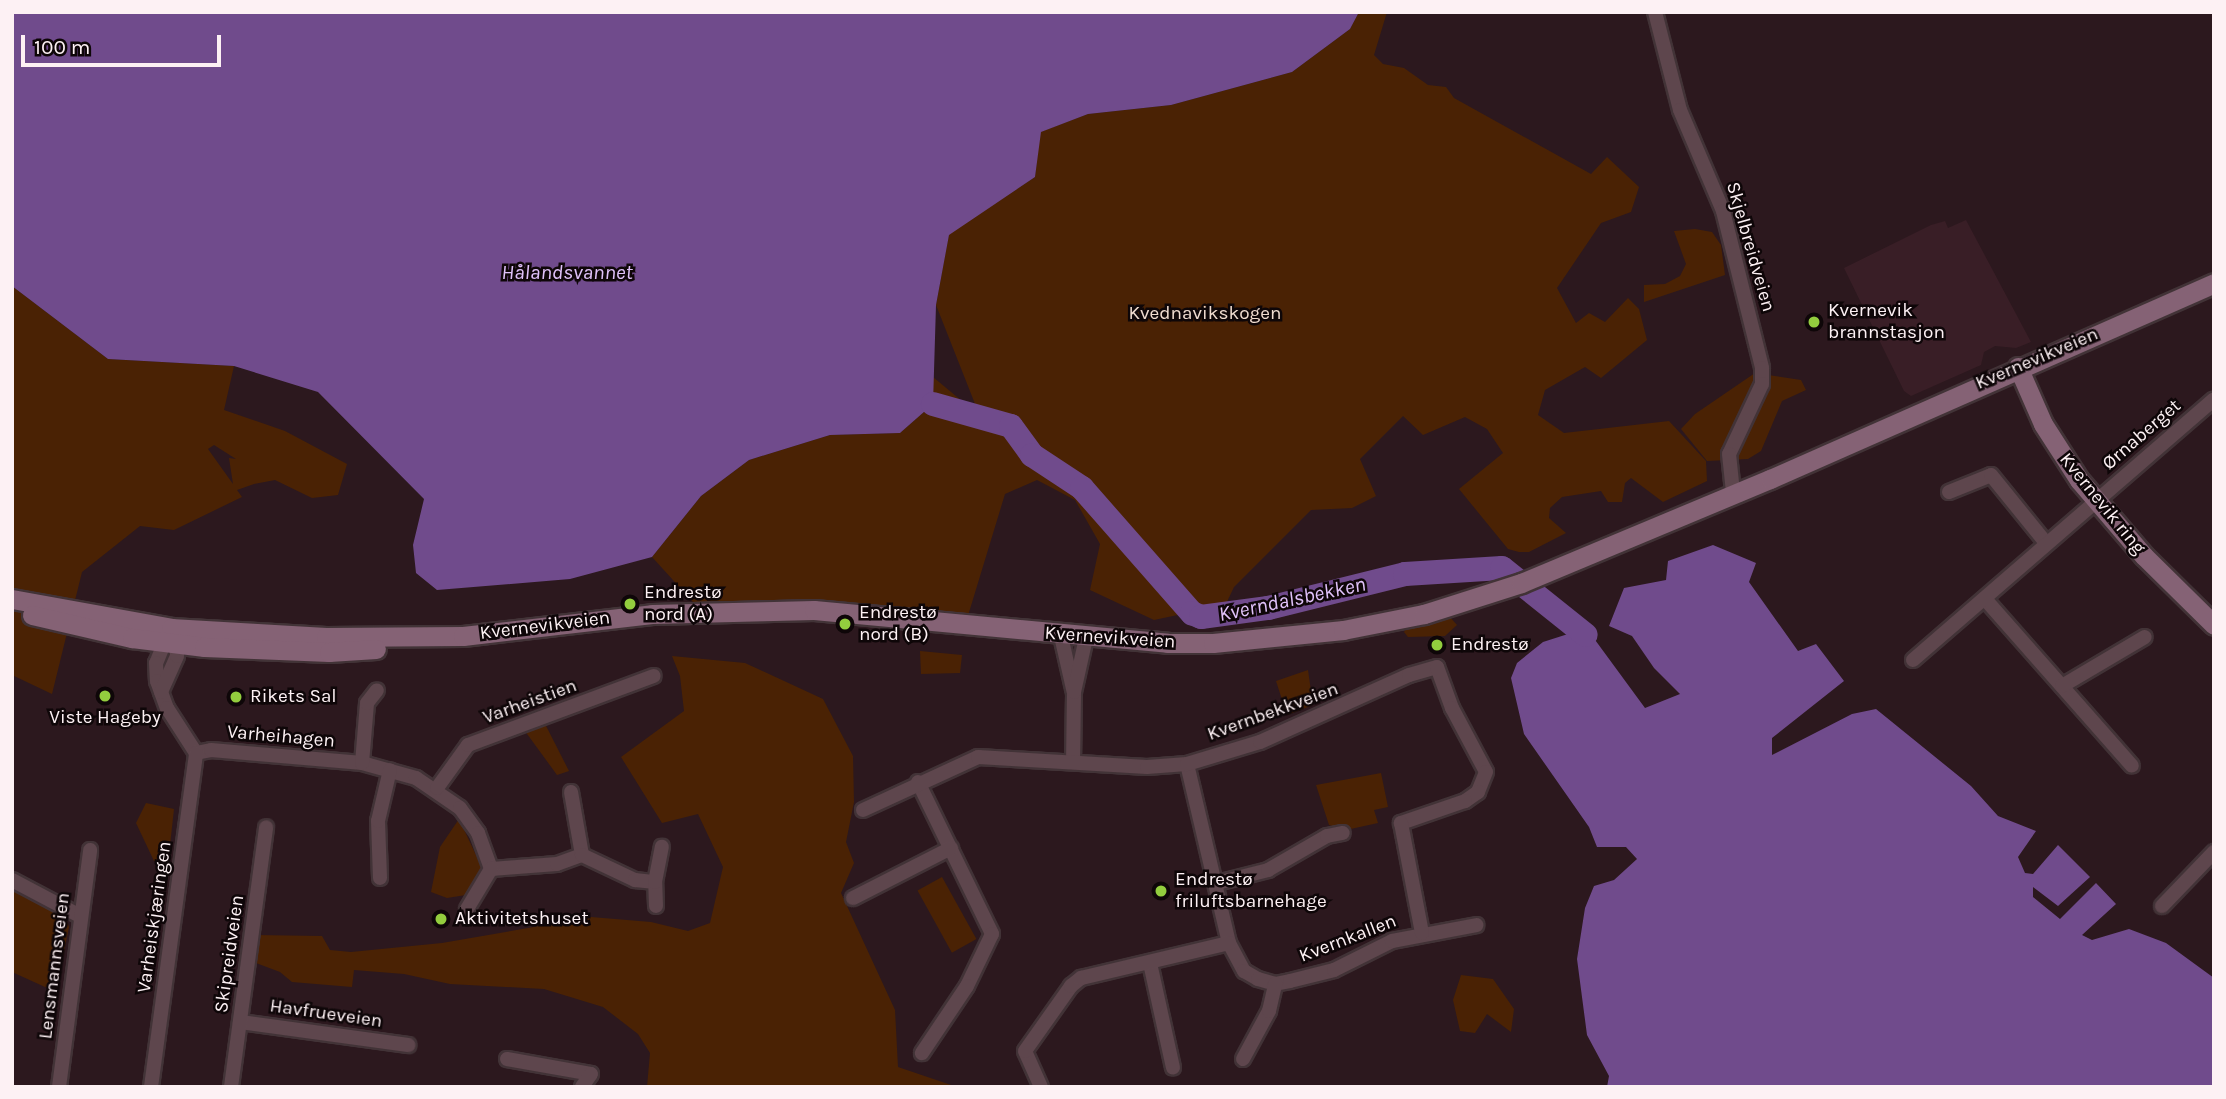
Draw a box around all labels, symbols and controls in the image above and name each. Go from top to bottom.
scale bar [24,21,224,65]
text: 100 m [34,35,91,59]
street label: Skjelbreidveien [1721,179,1779,315]
water label: Hålandsvannet [501,259,633,285]
place label: Kvernevik brannstasjon [1828,300,1945,344]
park label: Kvednavikskogen [1129,303,1281,325]
marker: Kvernevik brannstasjon [1806,314,1822,330]
street label: Kvernevikveien [1972,323,2102,395]
street label: Ørnaberget [2098,395,2186,475]
street label: Kvernevik ring [2054,449,2150,559]
water label: Kverndalsbekken [1216,571,1368,627]
place label: Endrestø nord (A) [644,582,722,626]
marker: Endrestø nord (A) [622,596,638,612]
place label: Endrestø nord (B) [859,602,937,646]
street label: Kvernevikveien [479,607,611,645]
marker: Endrestø nord (B) [837,616,853,632]
street label: Kvernevikveien [1044,622,1176,654]
place label: Endrestø [1451,634,1529,656]
marker: Endrestø [1429,637,1445,653]
street label: Varheistien [480,674,580,730]
street label: Kvernbekkveien [1204,678,1342,746]
place label: Rikets Sal [250,686,337,708]
marker: Viste Hageby [97,688,113,704]
marker: Rikets Sal [228,689,244,705]
place label: Viste Hageby [49,707,161,729]
street label: Varheihagen [226,721,336,753]
street label: Varheiskjæringen [133,840,177,994]
place label: Endrestø friluftsbarnehage [1175,869,1327,913]
marker: Endrestø friluftsbarnehage [1153,883,1169,899]
street label: Lensmannsveien [35,891,75,1041]
street label: Skipreidveien [210,894,250,1014]
place label: Aktivitetshuset [455,908,589,930]
street label: Kvernkallen [1296,910,1400,968]
marker: Aktivitetshuset [433,911,449,927]
street label: Havfrueveien [268,995,384,1033]

